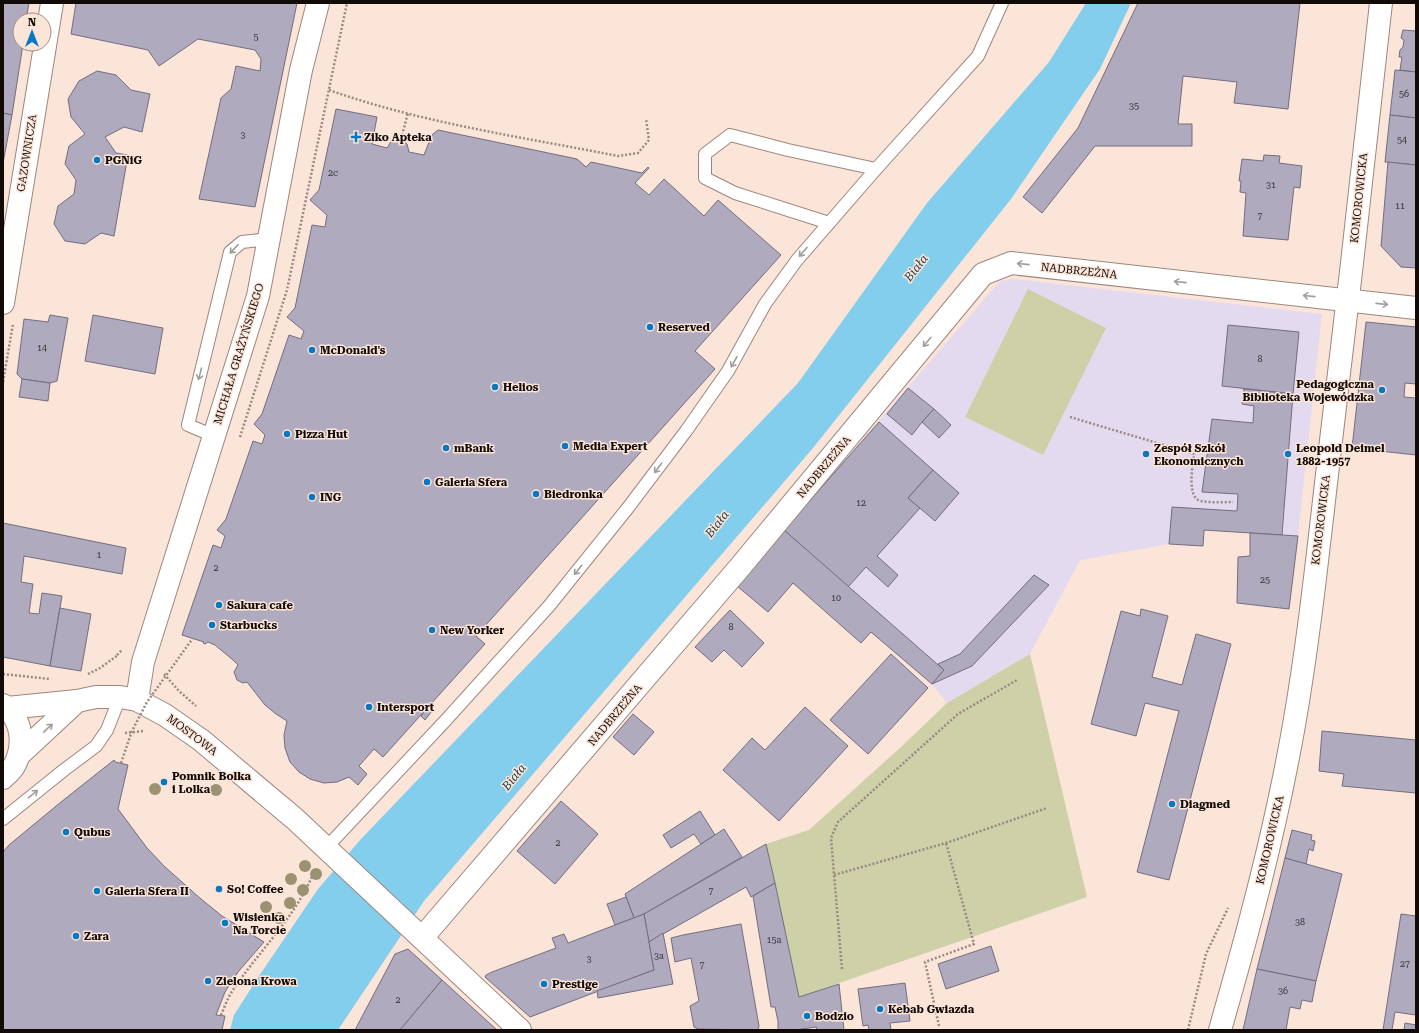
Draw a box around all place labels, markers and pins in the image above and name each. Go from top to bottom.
place label: Ziko Apteka [364,131,432,144]
marker: Ziko Apteka [351,132,361,142]
place label: PGNiG [105,154,142,167]
marker: PGNiG [92,155,102,165]
place label: Reserved [658,321,710,334]
marker: Reserved [645,322,655,332]
place label: McDonald's [320,344,386,357]
marker: McDonald's [307,345,317,355]
place label: Pedagogiczna Biblioteka Wojewódzka [1242,378,1375,404]
place label: Helios [503,381,539,394]
marker: Helios [490,382,500,392]
marker: Pedagogiczna Biblioteka Wojewódzka [1377,385,1387,395]
place label: Pizza Hut [295,428,348,441]
marker: Pizza Hut [282,429,292,439]
place label: Media Expert [573,440,648,453]
marker: Media Expert [560,441,570,451]
place label: mBank [454,442,494,455]
place label: Zespół Szkół Ekonomicznych [1154,442,1244,468]
place label: Leopold Deimel 1882-1957 [1296,442,1385,468]
marker: mBank [441,443,451,453]
marker: Zespół Szkół Ekonomicznych [1141,449,1151,459]
marker: Leopold Deimel 1882-1957 [1283,449,1293,459]
place label: Galeria Sfera [435,476,508,489]
marker: Galeria Sfera [422,477,432,487]
place label: Biedronka [544,488,603,501]
marker: Biedronka [531,489,541,499]
place label: ING [320,491,342,504]
marker: ING [307,492,317,502]
place label: Sakura cafe [227,599,293,612]
marker: Sakura cafe [214,600,224,610]
place label: Starbucks [220,619,277,632]
marker: Starbucks [207,620,217,630]
place label: New Yorker [440,624,504,637]
marker: New Yorker [427,625,437,635]
place label: Intersport [377,701,435,714]
marker: Intersport [364,702,374,712]
place label: Pomnik Bolka i Lolka [172,770,252,796]
marker: Pomnik Bolka i Lolka [159,777,169,787]
place label: Diagmed [1180,798,1231,811]
marker: Diagmed [1167,799,1177,809]
place label: Qubus [74,826,111,839]
marker: Qubus [61,827,71,837]
place label: So! Coffee [227,883,284,896]
marker: So! Coffee [214,884,224,894]
place label: Galeria Sfera II [105,885,189,898]
marker: Galeria Sfera II [92,886,102,896]
place label: Wisienka Na Torcie [233,911,287,937]
marker: Wisienka Na Torcie [220,918,230,928]
place label: Zara [84,930,109,943]
marker: Zara [71,931,81,941]
place label: Zielona Krowa [216,975,297,988]
marker: Zielona Krowa [203,976,213,986]
place label: Prestige [552,978,599,991]
marker: Prestige [539,979,549,989]
place label: Kebab Gwiazda [888,1003,975,1016]
marker: Kebab Gwiazda [875,1004,885,1014]
place label: Bodzio [815,1010,854,1023]
marker: Bodzio [802,1011,812,1021]

